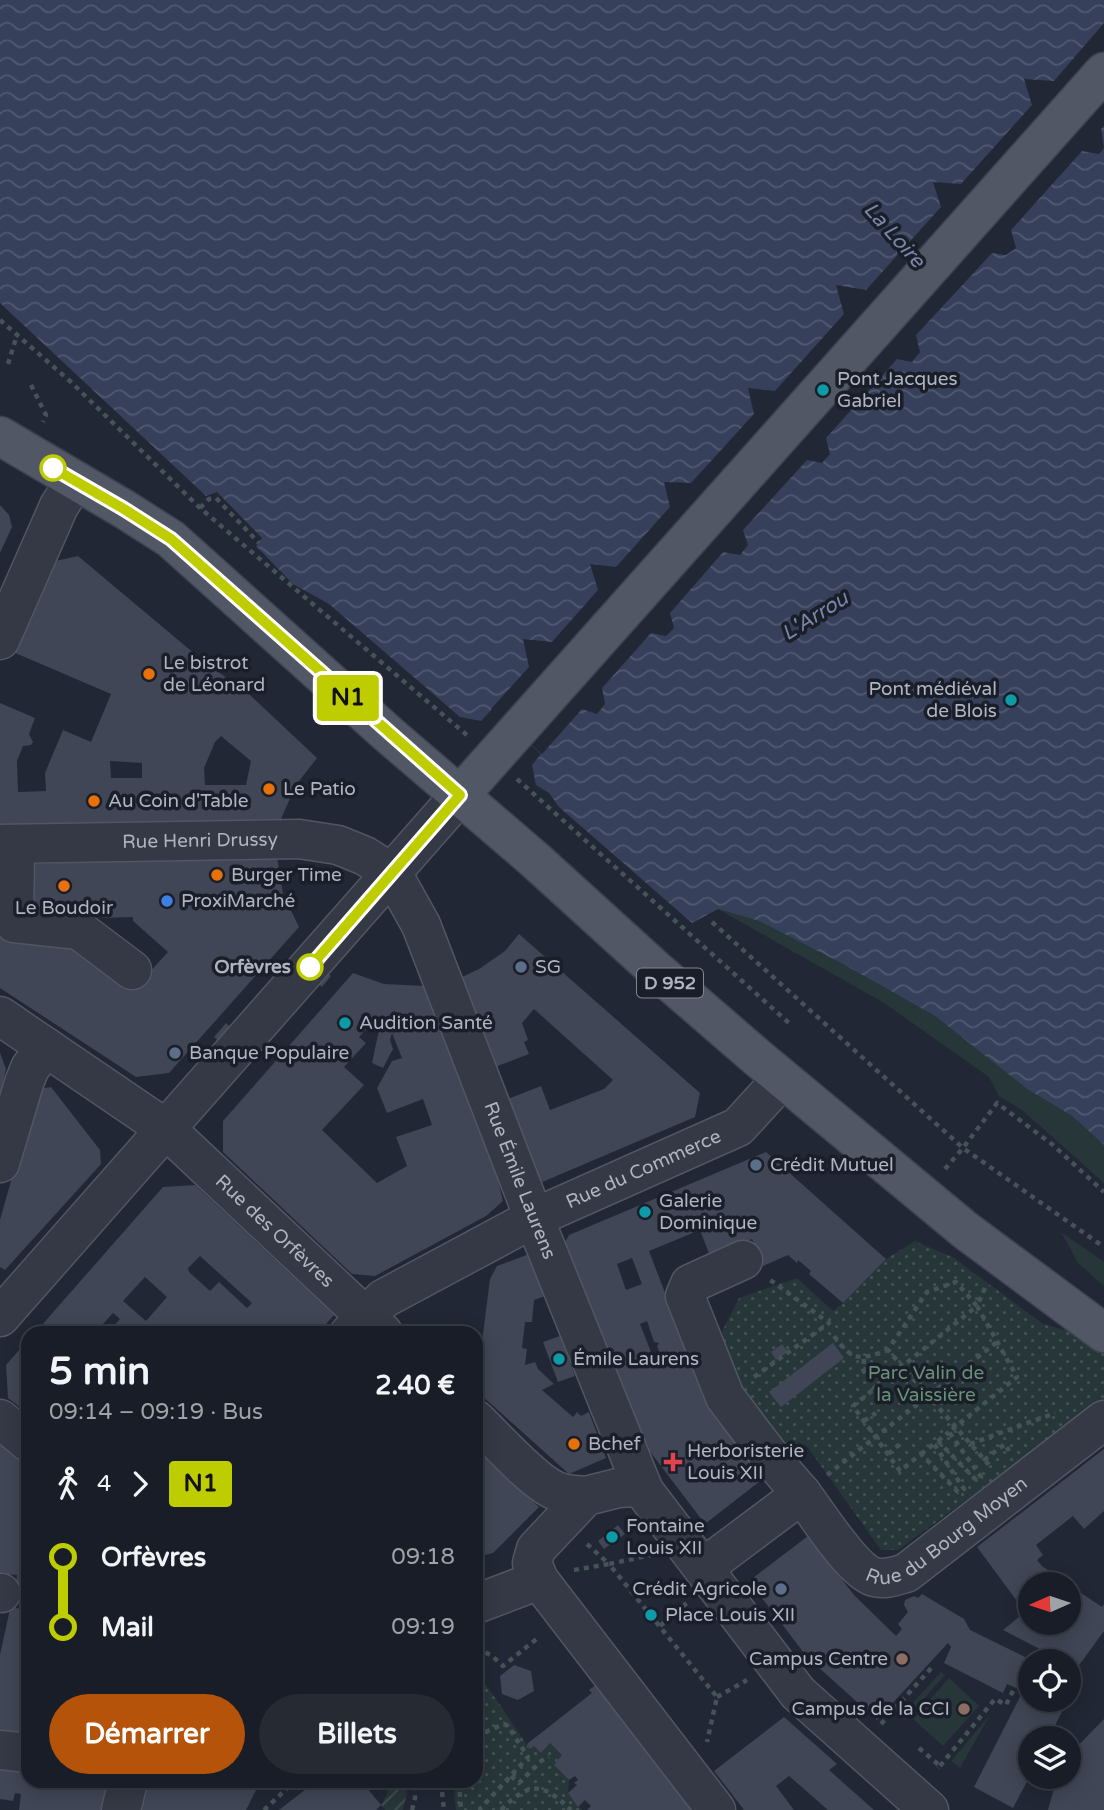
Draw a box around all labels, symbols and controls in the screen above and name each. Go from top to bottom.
water label: La Loire [858,197,930,274]
place label: Pont Jacques Gabriel [837,368,958,412]
marker: Pont Jacques Gabriel [815,382,831,398]
unlabelled marker [40,455,66,481]
water label: L'Arrou [777,585,854,646]
place label: Le bistrot de Léonard [163,652,265,696]
marker: Le bistrot de Léonard [141,666,157,682]
line badge: N1 [316,675,380,721]
place label: Pont médiéval de Blois [868,678,997,722]
text: N1 [331,683,365,712]
marker: Pont médiéval de Blois [1003,692,1019,708]
place label: Le Patio [283,778,356,800]
marker: Le Patio [261,781,277,797]
place label: Au Coin d'Table [108,790,249,812]
marker: Au Coin d'Table [86,793,102,809]
street label: Rue Henri Drussy [122,828,278,853]
place label: Burger Time [231,864,342,886]
marker: Burger Time [209,867,225,883]
marker: Le Boudoir [56,878,72,894]
place label: ProxiMarché [181,890,295,912]
marker: ProxiMarché [159,893,175,909]
place label: Le Boudoir [15,897,114,919]
marker: Orfèvres [297,954,323,980]
place label: Orfèvres [214,956,291,978]
place label: SG [535,956,561,978]
marker: SG [513,959,529,975]
road number: D 952 [637,968,703,998]
place label: Audition Santé [359,1012,493,1034]
marker: Audition Santé [337,1015,353,1031]
place label: Banque Populaire [189,1042,349,1064]
marker: Banque Populaire [167,1045,183,1061]
street label: Rue Émile Laurens [479,1099,560,1262]
street label: Rue du Commerce [563,1125,724,1213]
place label: Crédit Mutuel [770,1154,894,1176]
marker: Crédit Mutuel [748,1157,764,1173]
street label: Rue des Orfèvres [211,1170,339,1292]
place label: Galerie Dominique [659,1190,757,1234]
marker: Galerie Dominique [637,1204,653,1220]
place label: Émile Laurens [573,1348,699,1370]
text: 5 min [49,1349,150,1395]
marker: Émile Laurens [551,1351,567,1367]
park label: Parc Valin de la Vaissière [868,1362,984,1406]
text: 2.40 € [375,1370,455,1401]
text: 09:14 – 09:19 · Bus [49,1398,263,1426]
place label: Bchef [588,1433,642,1455]
marker: Bchef [566,1436,582,1452]
place label: Herboristerie Louis XII [687,1440,804,1484]
marker: Herboristerie Louis XII [665,1454,681,1470]
icon: walk [49,1465,87,1503]
icon: forward [121,1465,159,1503]
text: N1 [183,1469,218,1498]
text: 4 [97,1470,111,1498]
street label: Rue du Bourg Moyen [862,1472,1032,1589]
place label: Fontaine Louis XII [626,1515,705,1559]
marker: Fontaine Louis XII [604,1529,620,1545]
text: Orfèvres [101,1542,206,1573]
text: 09:18 [391,1543,455,1571]
north arrow [1018,1572,1082,1634]
map controls [1018,1572,1081,1789]
place label: Crédit Agricole [632,1578,767,1600]
marker: Crédit Agricole [773,1581,789,1597]
place label: Place Louis XII [665,1604,795,1626]
marker: Place Louis XII [643,1607,659,1623]
text: Mail [101,1612,154,1643]
text: 09:19 [391,1613,455,1641]
place label: Campus Centre [749,1648,888,1670]
button: locate [1018,1649,1081,1712]
marker: Campus Centre [894,1651,910,1667]
button: Démarrer [49,1694,245,1774]
button: Billets [259,1694,455,1774]
place label: Campus de la CCI [792,1698,950,1720]
marker: Campus de la CCI [956,1701,972,1717]
button: layers [1018,1726,1081,1789]

